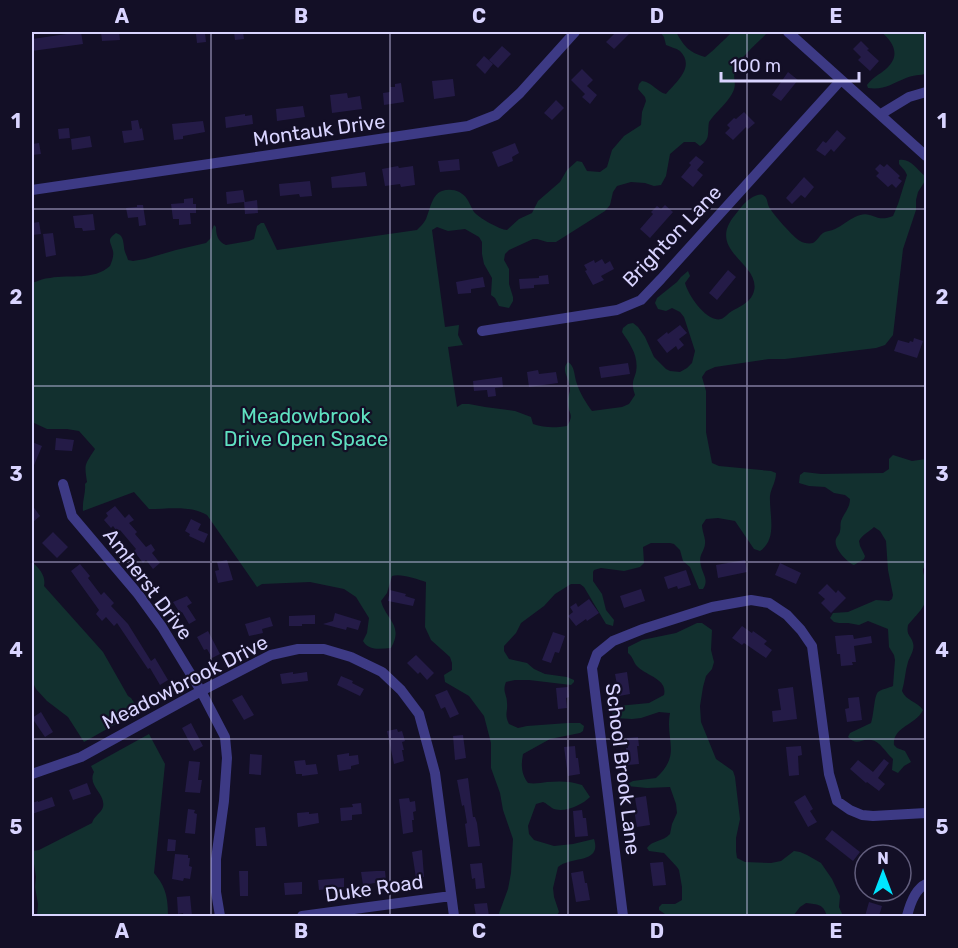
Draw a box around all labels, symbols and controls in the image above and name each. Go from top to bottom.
text: A [115,4,130,28]
text: B [294,4,308,28]
text: C [472,4,486,28]
text: D [650,4,664,28]
text: E [830,4,842,28]
scale bar [721,45,859,83]
text: 100 m [730,55,781,77]
text: 1 [11,109,21,133]
street label: Montauk Drive [251,109,387,151]
text: 1 [937,109,947,133]
street label: Brighton Lane [618,180,726,292]
text: 2 [10,285,23,309]
text: 2 [936,285,949,309]
park label: Meadowbrook Drive Open Space [224,404,388,451]
text: 3 [9,462,23,486]
text: 3 [935,462,949,486]
street label: Amherst Drive [98,524,198,644]
street label: Meadowbrook Drive [98,630,272,734]
text: 4 [9,638,23,662]
text: 4 [935,638,949,662]
street label: School Brook Lane [601,682,645,856]
text: 5 [10,815,23,839]
text: 5 [936,815,949,839]
north arrow [853,843,913,903]
text: N [877,849,889,868]
street label: Duke Road [323,869,425,907]
text: A [115,919,130,943]
text: B [294,919,308,943]
text: C [472,919,486,943]
text: D [650,919,664,943]
text: E [830,919,842,943]

